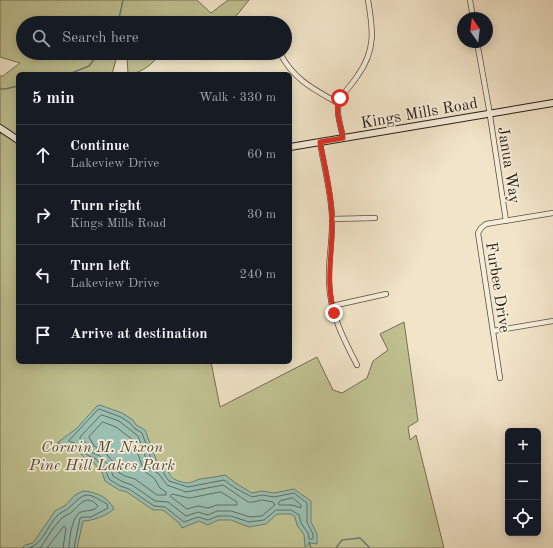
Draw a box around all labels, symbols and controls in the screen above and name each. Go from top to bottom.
north arrow [457,12,493,48]
search box [16,16,292,60]
icon: search [30,27,52,49]
text: Search here [62,31,139,46]
route start [331,89,349,107]
text: 5 min [32,90,75,107]
text: Walk · 330 m [199,91,276,104]
street label: Kings Mills Road [360,96,479,132]
street label: Janua Way [494,126,522,206]
text: Continue [70,139,129,154]
icon: ahead [32,144,54,166]
text: 60 m [247,148,276,161]
text: Lakeview Drive [70,157,159,170]
text: Turn right [70,199,141,214]
icon: right [32,204,54,226]
text: 30 m [247,208,276,221]
text: Kings Mills Road [70,217,166,230]
street label: Furbee Drive [482,241,512,334]
text: Turn left [70,259,130,274]
icon: left [32,264,54,286]
text: 240 m [239,268,276,281]
text: Lakeview Drive [70,277,159,290]
route end [325,304,343,322]
icon: arrive [32,324,54,346]
text: Arrive at destination [70,327,208,342]
map controls [505,428,541,536]
button: + [505,428,541,464]
park label: Corwin M. Nixon Pine Hill Lakes Park [28,440,175,474]
button: − [505,464,541,500]
button: locate [505,500,541,536]

